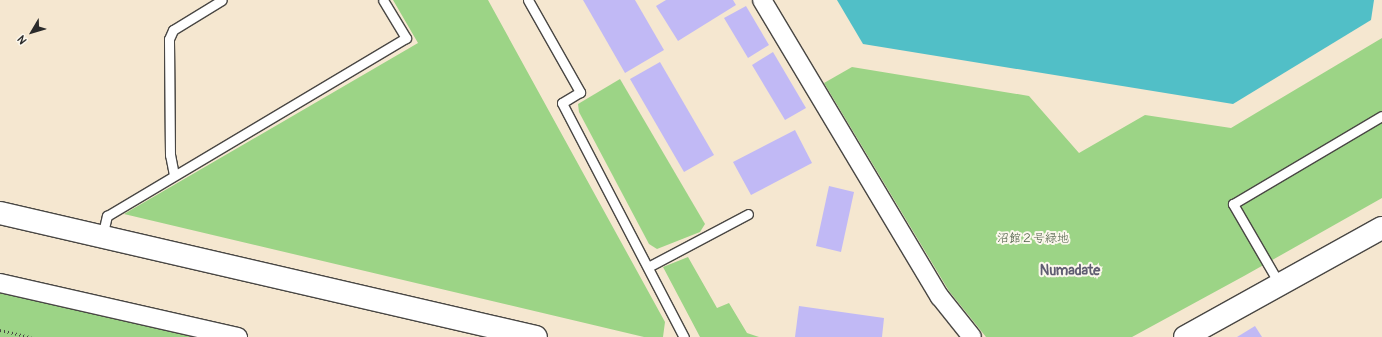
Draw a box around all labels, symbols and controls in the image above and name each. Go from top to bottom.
north arrow [12,12,52,52]
text: N [15,33,30,47]
park label: 沼館２号緑地 [997,232,1069,246]
district label: Numadate [1040,263,1100,279]

